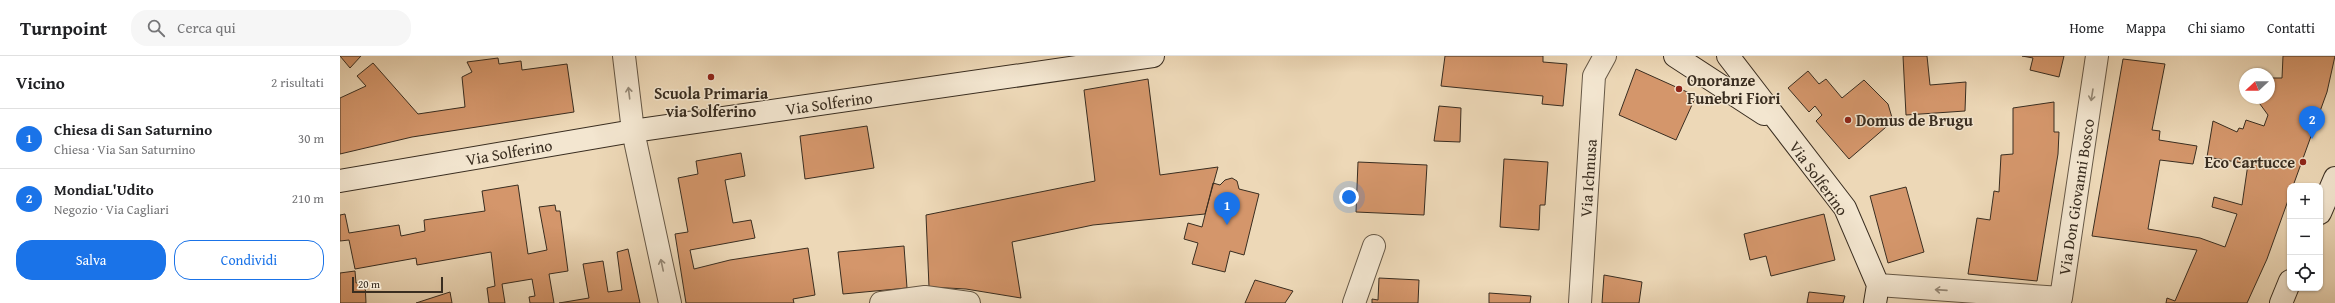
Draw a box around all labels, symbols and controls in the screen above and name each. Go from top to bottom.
search box [131,10,411,46]
text: Turnpoint [20,14,107,42]
icon: search [145,17,167,39]
text: Cerca qui [177,17,236,38]
text: Home [2070,18,2104,38]
text: Mappa [2126,18,2166,38]
text: Chi siamo [2188,18,2245,38]
text: Contatti [2267,18,2315,38]
place label: Onoranze Funebri Fiori [1687,68,1780,110]
north arrow [2239,68,2275,104]
text: Vicino [16,70,65,95]
marker: Scuola Primaria via Solferino [706,72,716,82]
text: 2 risultati [271,73,324,92]
place label: Scuola Primaria via Solferino [654,81,769,123]
marker: Onoranze Funebri Fiori [1674,84,1684,94]
street label: Via Solferino [784,85,874,121]
one-way arrow [625,87,633,100]
one-way arrow [2088,88,2096,101]
pin: 2 [2299,106,2325,139]
place label: Domus de Brugu [1856,108,1974,132]
marker: Domus de Brugu [1843,115,1853,125]
street label: Via Don Giovanni Bosco [2052,117,2100,277]
text: Chiesa di San Saturnino [54,119,212,140]
text: 1 [26,129,32,148]
text: 30 m [298,129,324,148]
street label: Via Solferino [464,133,554,171]
street label: Via Solferino [1784,136,1854,220]
street label: Via Ichnusa [1573,138,1603,218]
text: Chiesa · Via San Saturnino [54,140,195,159]
place label: Eco Cartucce [2205,150,2295,174]
marker: Eco Cartucce [2298,157,2308,167]
text: MondiaL'Udito [54,179,154,200]
map controls [2287,183,2323,291]
button: + [2287,183,2323,219]
your location [1339,187,1359,207]
text: 2 [26,189,32,208]
text: 210 m [292,189,324,208]
pin: 1 [1214,192,1240,225]
text: Negozio · Via Cagliari [54,200,169,219]
button: − [2287,219,2323,255]
button: Salva [16,240,166,280]
button: Condividi [174,240,324,280]
button: locate [2287,255,2323,291]
one-way arrow [657,259,665,272]
scale bar [352,275,443,294]
text: 20 m [358,276,380,292]
one-way arrow [1935,286,1948,293]

